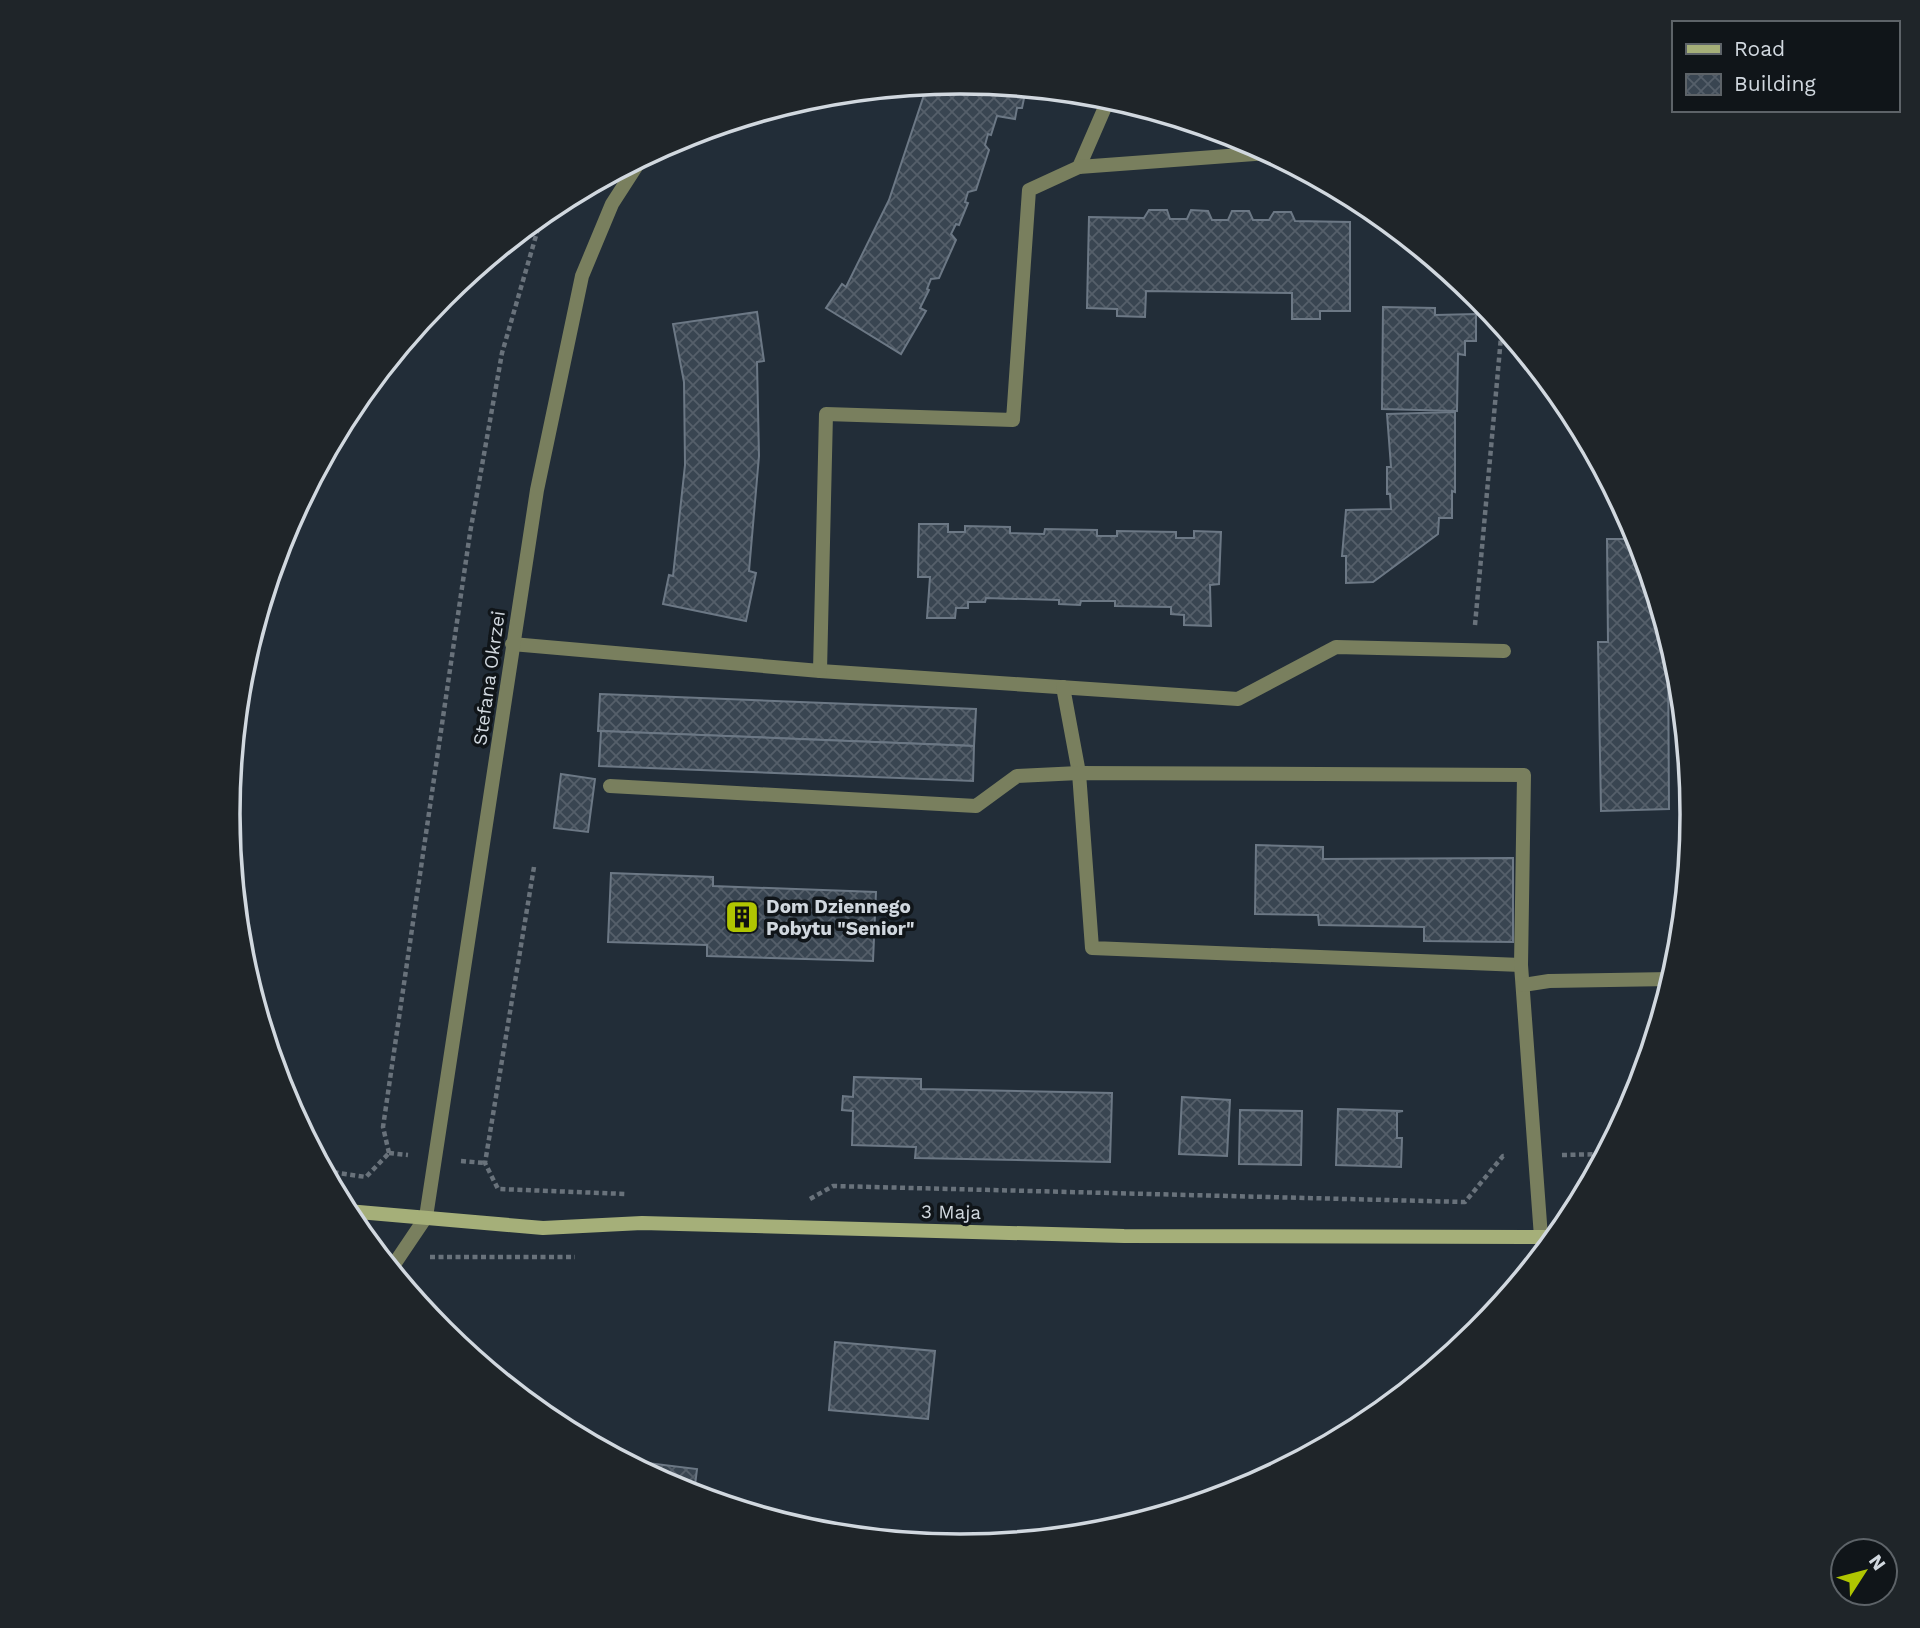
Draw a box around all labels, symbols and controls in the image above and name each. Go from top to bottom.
legend [1672,21,1899,112]
text: Road [1734,36,1785,61]
text: Building [1734,71,1816,96]
street label: Stefana Okrzei [468,609,510,747]
place label: Dom Dziennego Pobytu "Senior" [766,895,914,940]
building icon: Dom Dziennego Pobytu "Senior" [723,898,761,936]
street label: 3 Maja [921,1200,982,1224]
north arrow [1829,1537,1899,1607]
text: N [1864,1550,1891,1575]

